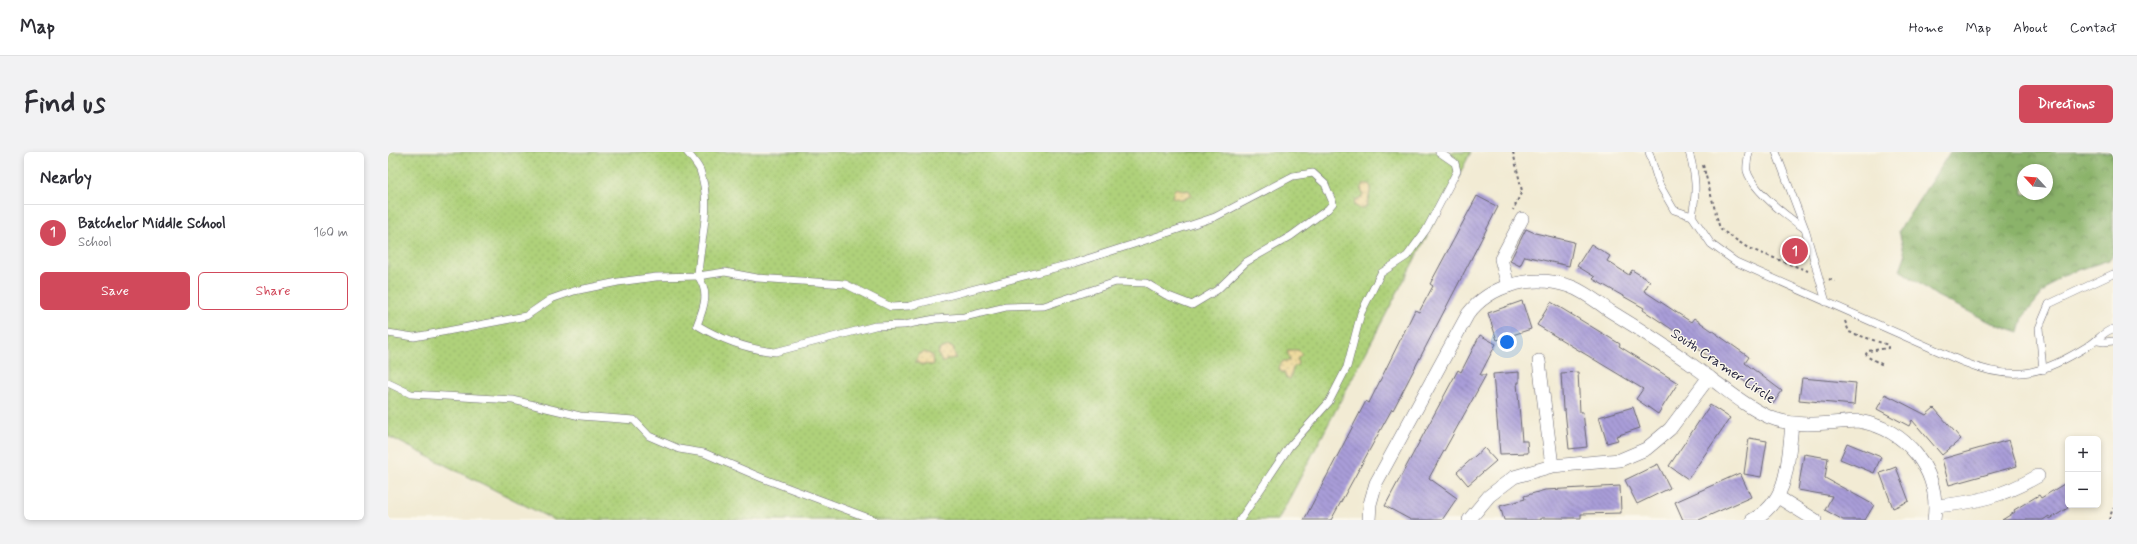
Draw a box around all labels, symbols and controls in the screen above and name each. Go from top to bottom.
text: Map [20,15,55,40]
text: Home [1909,19,1943,37]
text: Map [1965,19,1991,37]
text: About [2013,19,2048,37]
text: Contact [2070,19,2117,37]
button: Directions [2019,85,2113,123]
text: Find us [24,86,105,123]
north arrow [2017,164,2053,200]
text: Nearby [40,167,92,189]
text: Batchelor Middle School [78,214,226,234]
text: 1 [50,224,56,241]
text: 160 m [313,224,348,241]
text: School [78,234,112,251]
pin: 1 [1782,236,1808,266]
button: Save [40,272,190,310]
button: Share [198,272,348,310]
street label: South Cramer Circle [1667,324,1779,408]
your location [1497,332,1517,352]
map controls [2065,436,2101,508]
button: + [2065,436,2101,472]
button: − [2065,472,2101,508]

